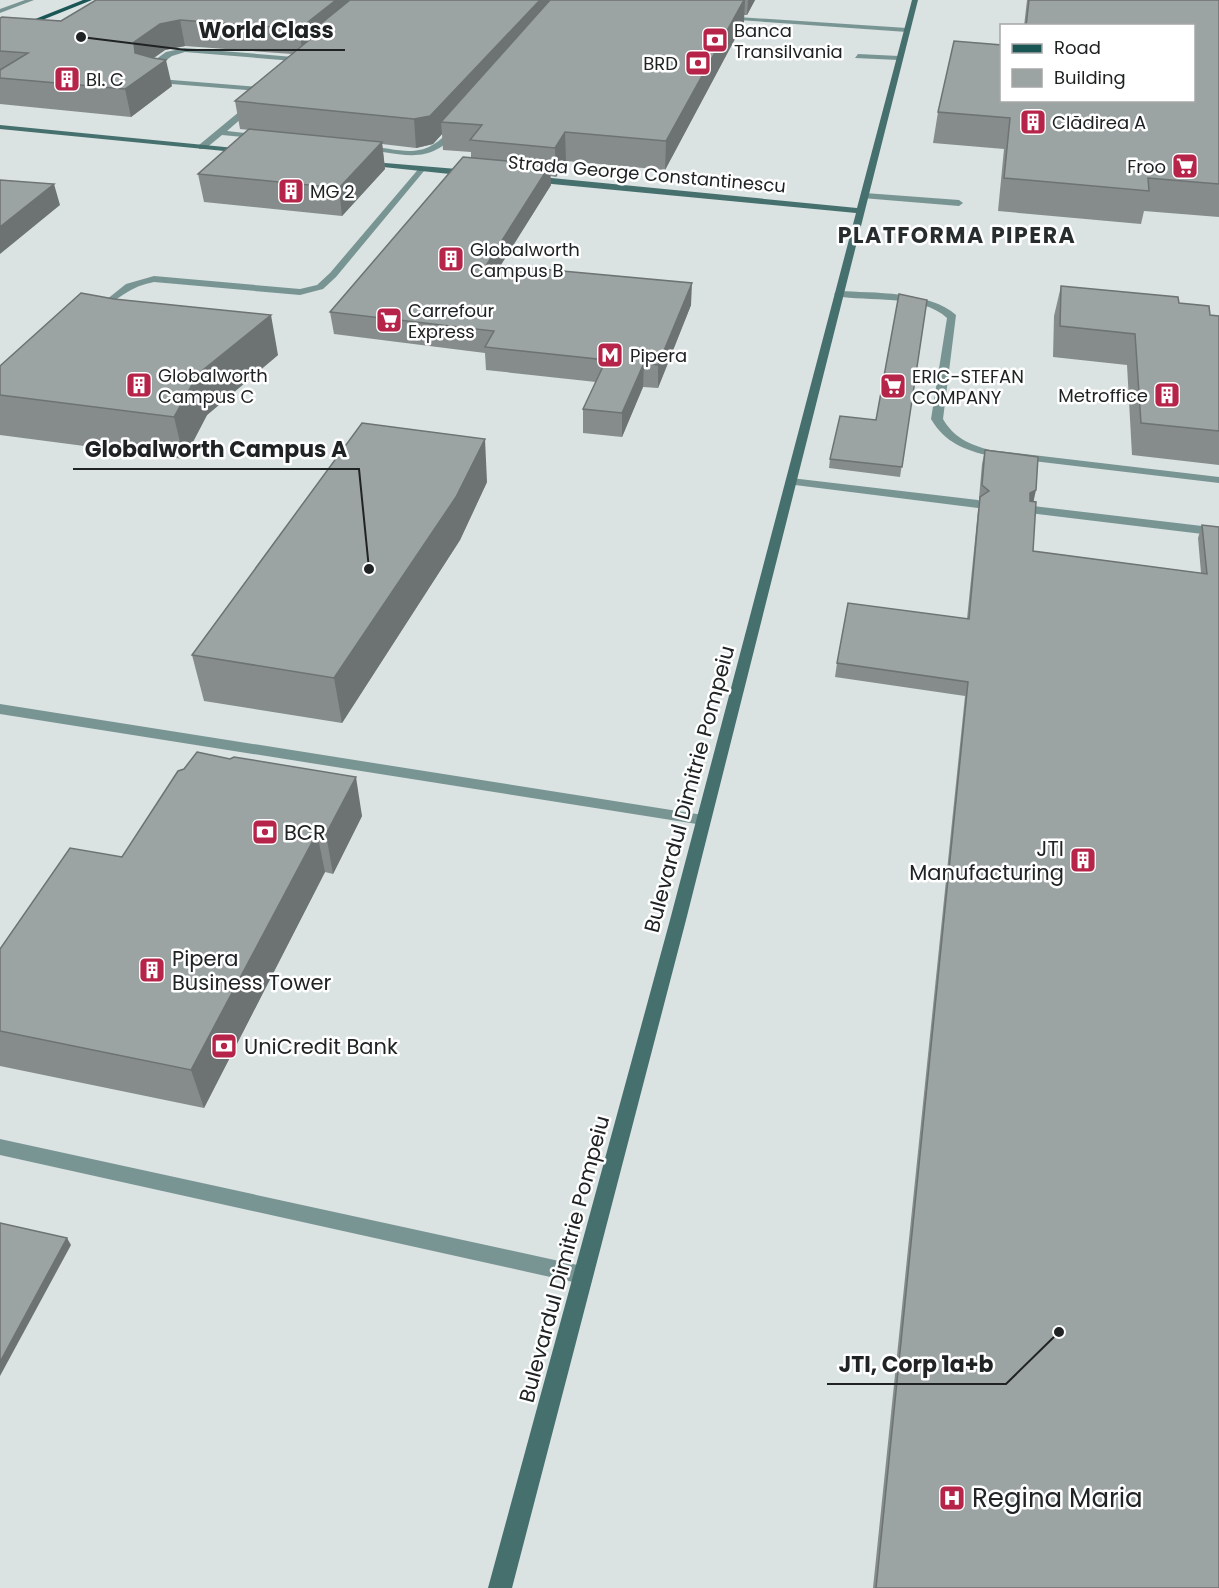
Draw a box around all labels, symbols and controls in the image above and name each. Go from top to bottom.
callout: World Class [186,10,345,50]
text: World Class [198,15,334,46]
place label: Banca Transilvania [734,18,843,64]
legend [1000,24,1195,102]
bank icon: Banca Transilvania [700,25,730,55]
text: Road [1054,35,1101,60]
bank icon: BRD [683,48,713,78]
place label: BRD [643,51,678,76]
building icon: Bl. C [52,64,82,94]
text: Building [1054,65,1126,90]
place label: Bl. C [86,67,124,92]
building icon: Clădirea A [1018,107,1048,137]
place label: Clădirea A [1052,110,1146,135]
street label: Strada George Constantinescu [507,149,787,199]
supermarket icon: Froo [1170,151,1200,181]
place label: Froo [1127,154,1166,179]
building icon: MG 2 [276,176,306,206]
place label: MG 2 [310,179,355,204]
district label: PLATFORMA PIPERA [838,220,1076,251]
place label: Globalworth Campus B [470,237,580,283]
building icon: Globalworth Campus B [436,244,466,274]
place label: Carrefour Express [408,298,495,344]
supermarket icon: Carrefour Express [374,305,404,335]
metro station icon: Pipera [595,340,625,370]
place label: Pipera [630,343,687,368]
place label: Globalworth Campus C [158,363,268,409]
place label: ERIC-STEFAN COMPANY [912,364,1024,410]
building icon: Globalworth Campus C [124,370,154,400]
supermarket icon: ERIC-STEFAN COMPANY [878,371,908,401]
building icon: Metroffice [1152,380,1182,410]
place label: Metroffice [1058,383,1148,408]
callout: Globalworth Campus A [73,429,359,469]
text: Globalworth Campus A [85,434,347,465]
street label: Bulevardul Dimitrie Pompeiu [637,642,741,936]
bank icon: BCR [250,817,280,847]
place label: BCR [284,818,326,847]
place label: JTI Manufacturing [909,834,1064,887]
building icon: JTI Manufacturing [1068,845,1098,875]
place label: Pipera Business Tower [172,944,331,997]
building icon: Pipera Business Tower [137,955,167,985]
bank icon: UniCredit Bank [209,1031,239,1061]
place label: UniCredit Bank [244,1032,398,1061]
street label: Bulevardul Dimitrie Pompeiu [512,1112,616,1406]
callout: JTI, Corp 1a+b [827,1344,1006,1384]
text: JTI, Corp 1a+b [839,1349,994,1380]
place label: Regina Maria [972,1480,1143,1516]
hospital icon: Regina Maria [937,1483,967,1513]

